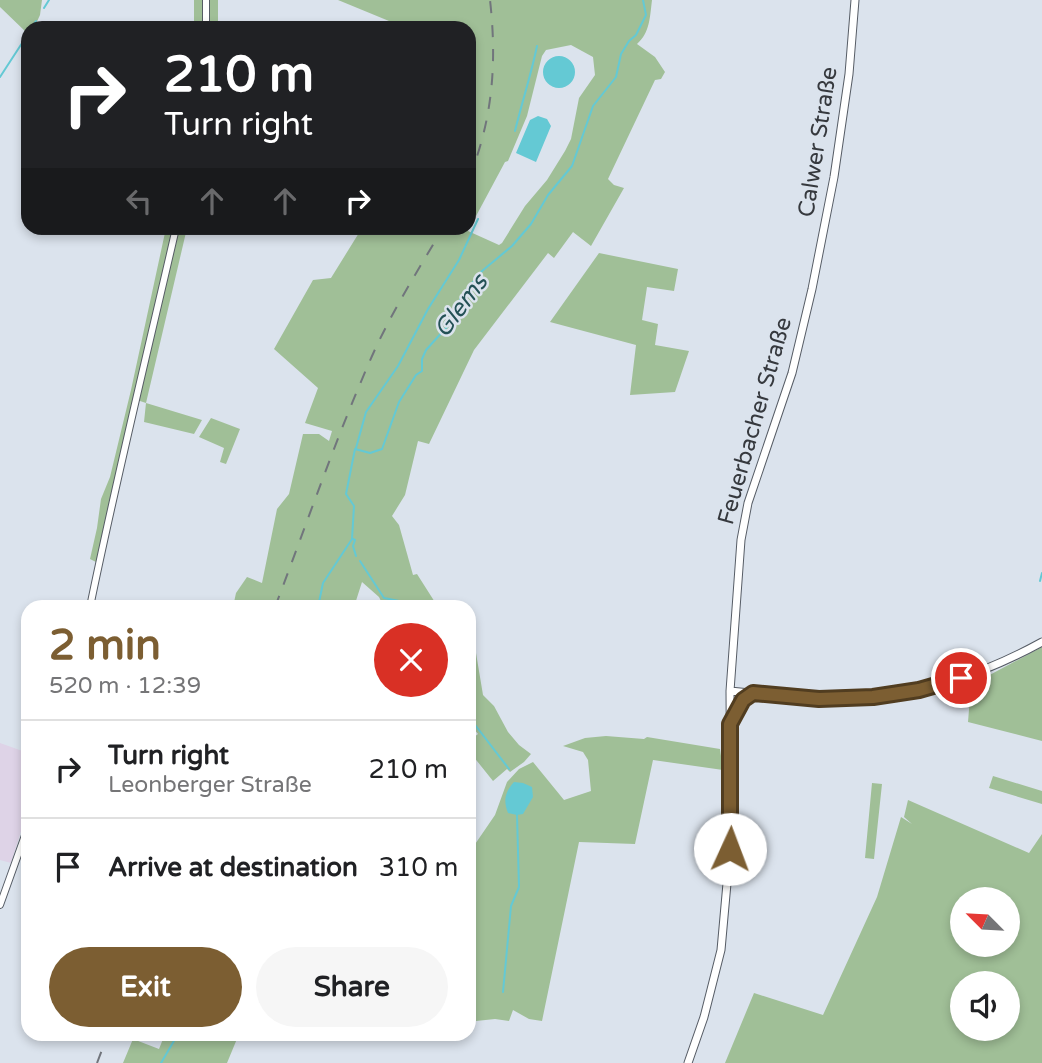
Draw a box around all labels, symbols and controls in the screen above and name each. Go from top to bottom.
text: 210 m [164,46,314,105]
icon: right [49,49,140,140]
street label: Calwer Straße [792,65,844,219]
text: Turn right [164,106,313,144]
icon: left [120,182,158,220]
icon: ahead [193,182,231,220]
icon: ahead [266,182,304,220]
icon: right [339,182,377,220]
water label: Glems [428,268,495,343]
street label: Feuerbacher Straße [712,314,798,528]
text: 2 min [49,620,161,671]
button: close [374,623,448,697]
pin [931,648,991,708]
icon: arrive [942,659,980,697]
text: 520 m · 12:39 [49,672,201,700]
text: Turn right [108,740,229,771]
icon: right [49,750,87,788]
text: 210 m [368,754,448,785]
text: Leonberger Straße [108,771,312,799]
position arrow [693,812,767,886]
icon: arrive [49,848,87,886]
text: Arrive at destination [108,852,358,883]
text: 310 m [379,852,458,883]
north arrow [950,887,1020,957]
map controls [950,887,1020,1041]
button: Exit [49,947,242,1027]
button: Share [256,947,448,1027]
button: sound [950,971,1020,1041]

